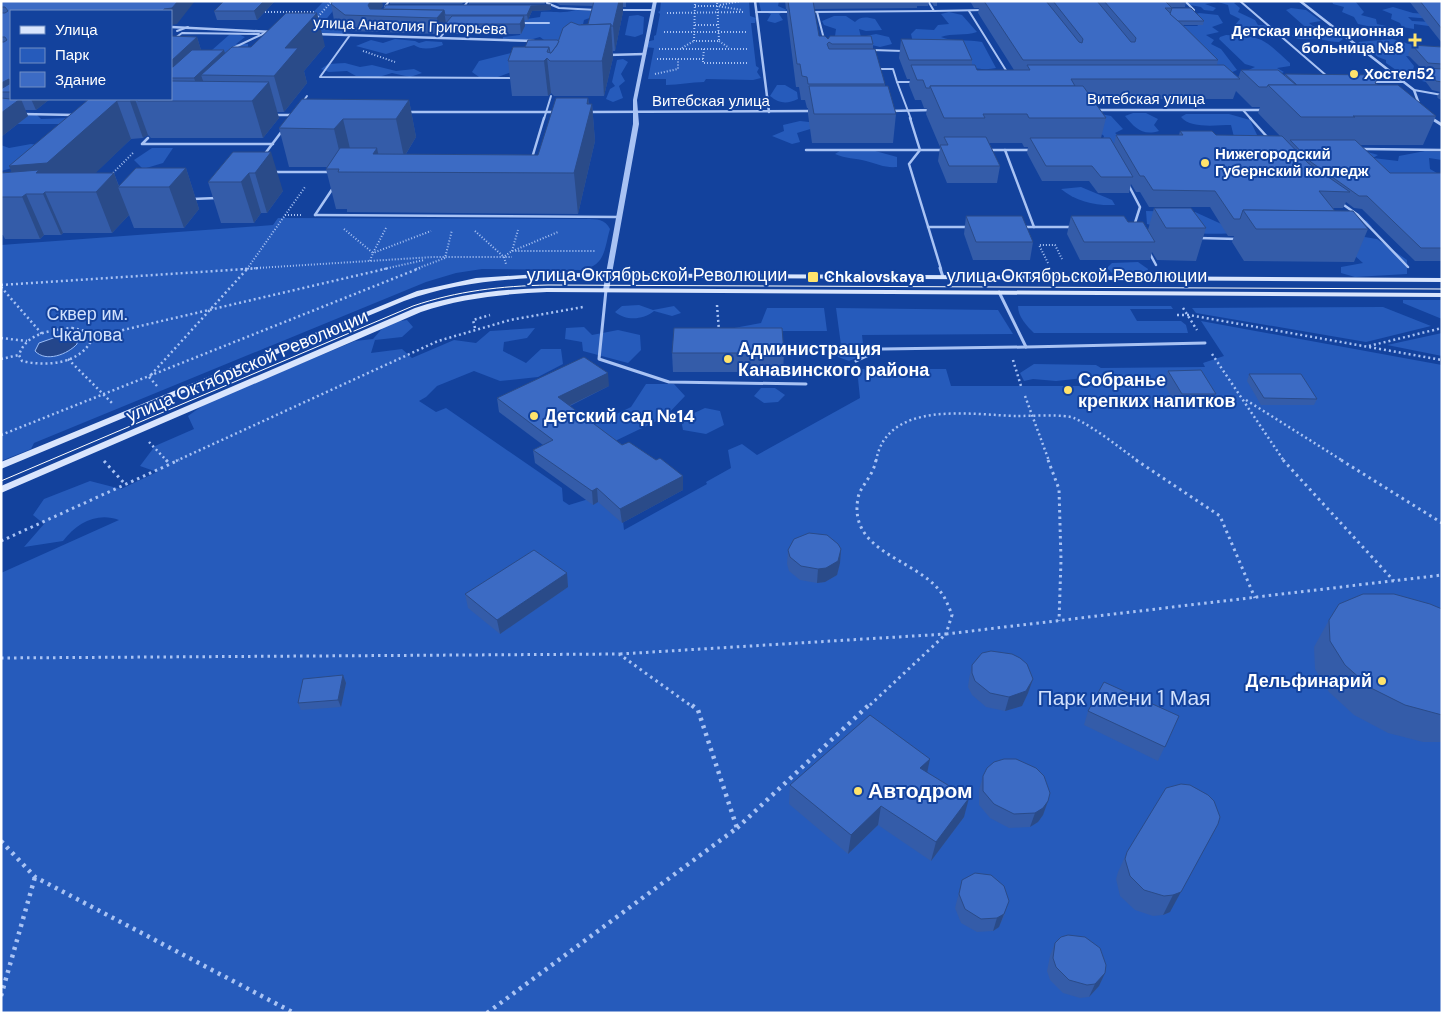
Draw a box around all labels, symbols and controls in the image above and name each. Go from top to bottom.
legend [10,10,172,100]
street label: улица Анатолия Григорьева [313,13,508,39]
text: Улица [55,20,98,40]
place label: Детская инфекционная больница №8 [1231,21,1404,58]
marker: Детская инфекционная больница №8 [1408,33,1422,47]
text: Парк [55,45,89,65]
place label: Хостел52 [1364,64,1435,84]
marker: Хостел52 [1348,68,1360,80]
text: Здание [55,70,106,90]
street label: Витебская улица [1087,89,1206,109]
street label: Витебская улица [652,91,771,111]
place label: Нижегородский Губернский колледж [1215,144,1369,181]
marker: Нижегородский Губернский колледж [1199,157,1211,169]
street label: улица Октябрьской Революции [527,263,787,287]
street label: улица Октябрьской Революции [947,264,1207,288]
place label: Chkalovskaya [824,267,925,287]
marker: Chkalovskaya [806,270,820,284]
park label: Сквер им. Чкалова [46,302,128,347]
street label: улица Октябрьской Революции [122,304,372,428]
place label: Администрация Канавинского района [738,337,930,382]
marker: Администрация Канавинского района [722,353,734,365]
place label: Собранье крепких напитков [1078,368,1236,413]
marker: Собранье крепких напитков [1062,384,1074,396]
place label: Детский сад №14 [544,404,695,428]
marker: Детский сад №14 [528,410,540,422]
place label: Дельфинарий [1246,669,1372,693]
marker: Дельфинарий [1376,675,1388,687]
park label: Парк имени 1 Мая [1038,684,1210,712]
place label: Автодром [868,777,973,805]
marker: Автодром [852,785,864,797]

